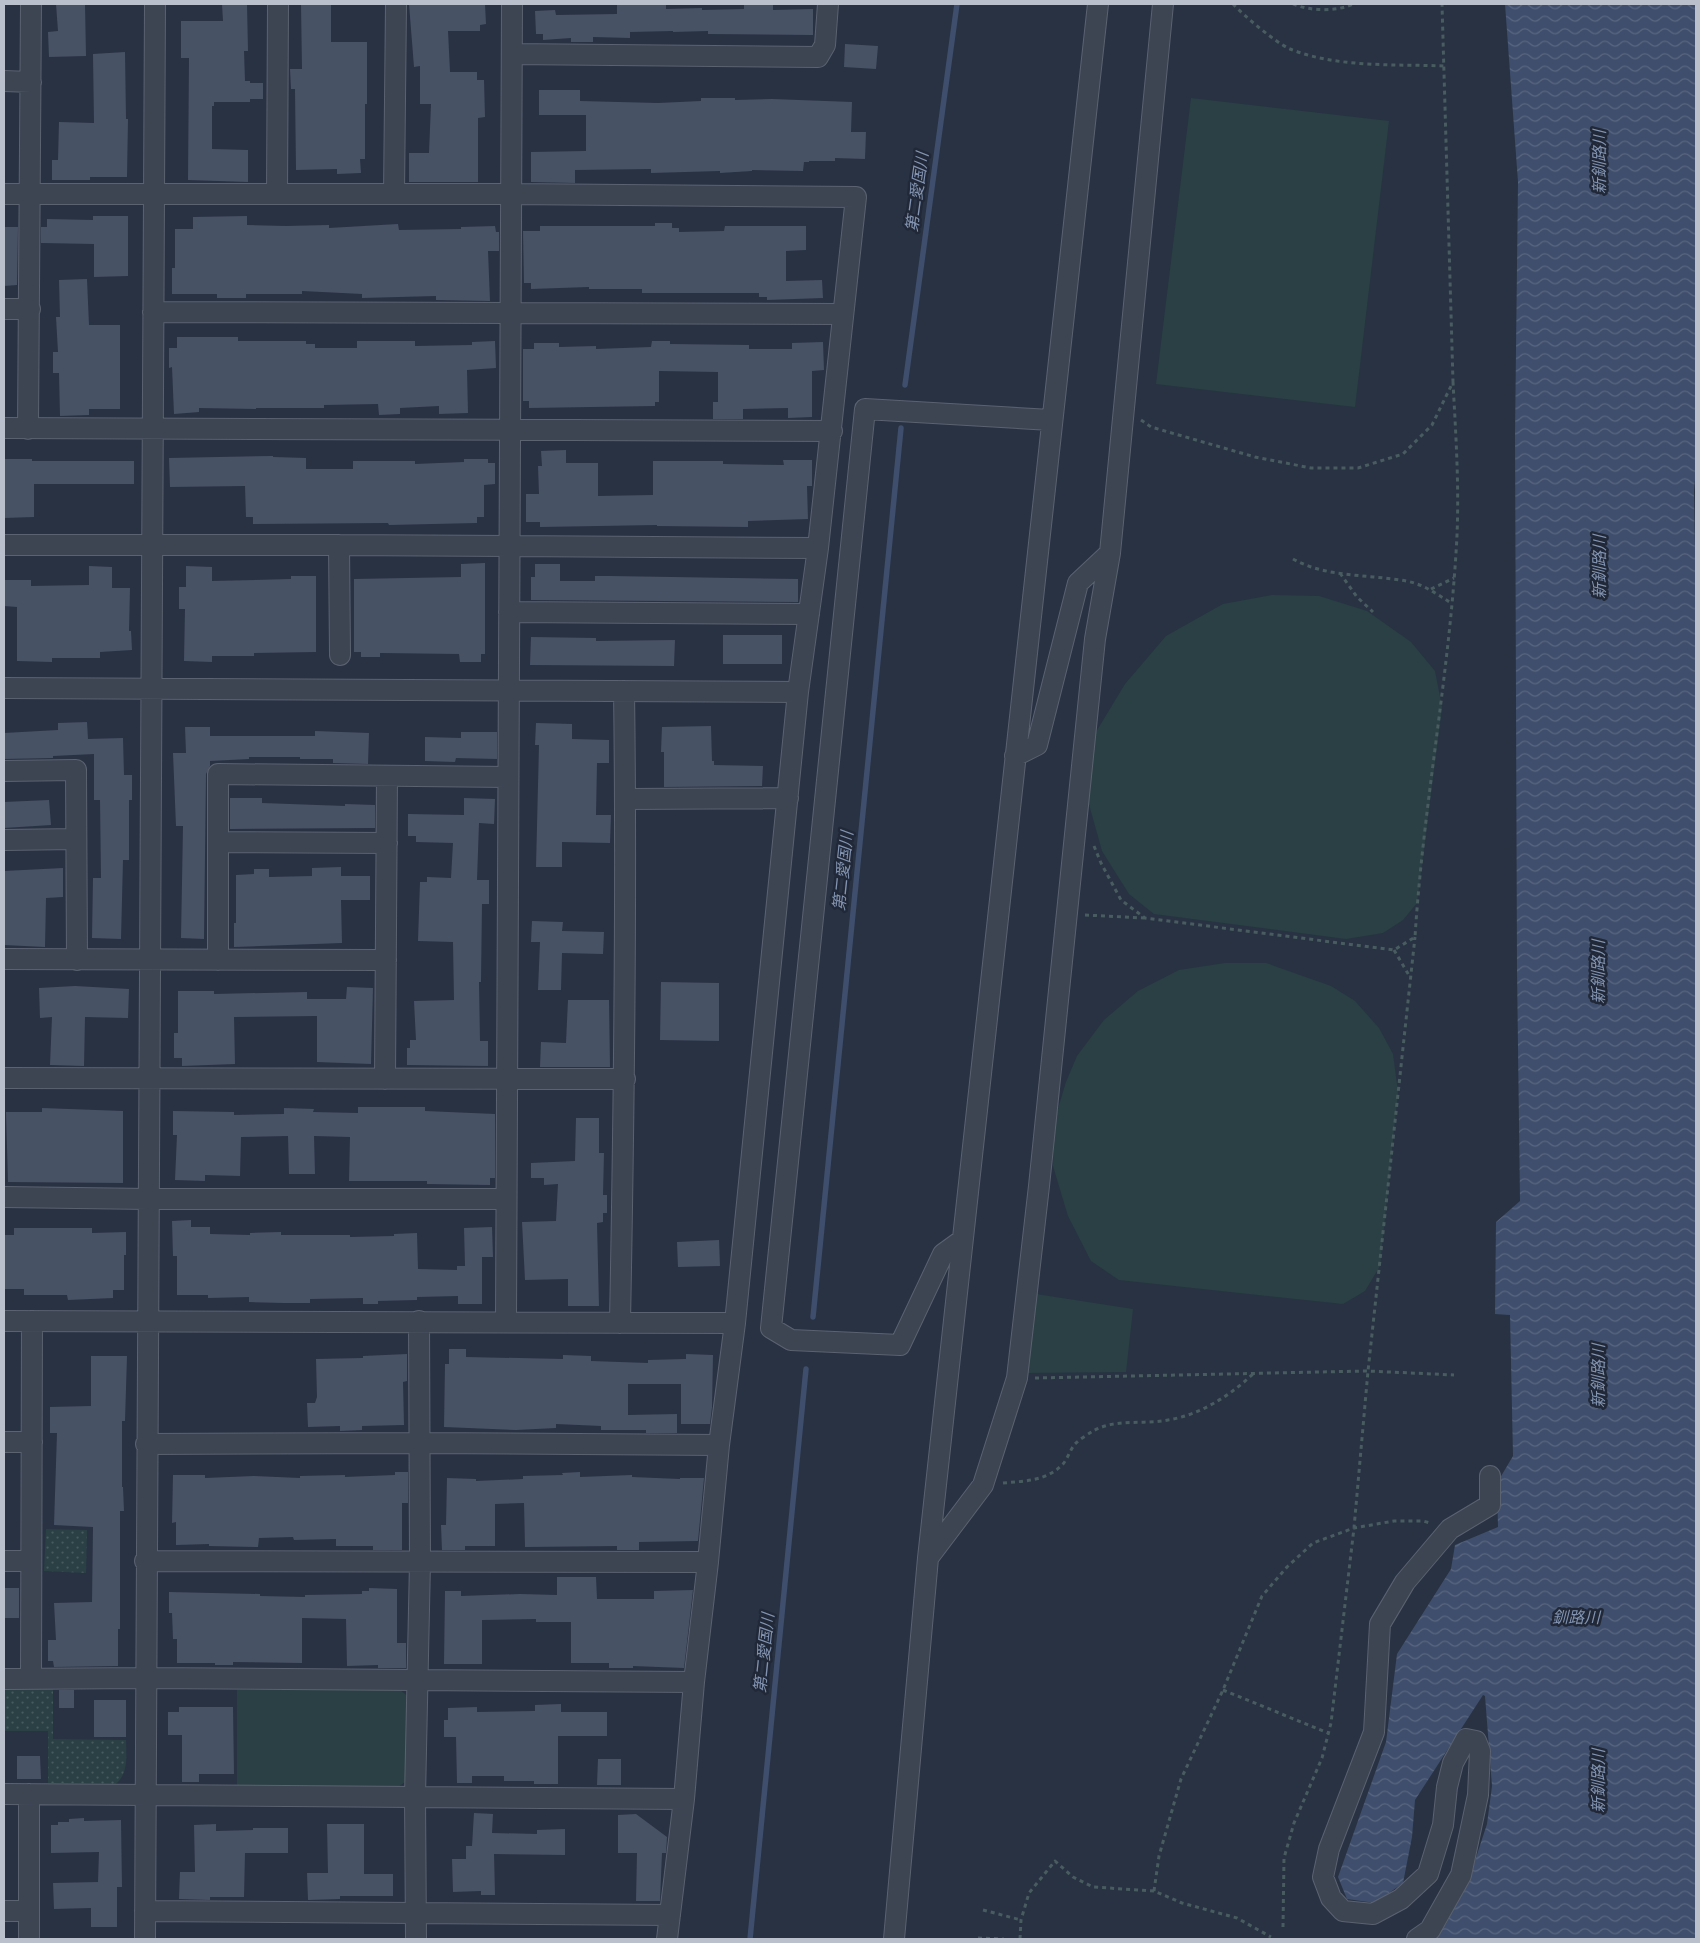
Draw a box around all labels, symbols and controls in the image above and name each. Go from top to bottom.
water label: 新釧路川 [1590,128,1609,194]
water label: 第二愛国川 [902,149,932,233]
water label: 新釧路川 [1590,533,1609,599]
water label: 第二愛国川 [829,828,857,912]
water label: 新釧路川 [1589,938,1608,1004]
water label: 新釧路川 [1589,1342,1608,1408]
water label: 釧路川 [1552,1608,1602,1627]
water label: 第二愛国川 [750,1610,778,1694]
water label: 新釧路川 [1589,1747,1608,1813]

